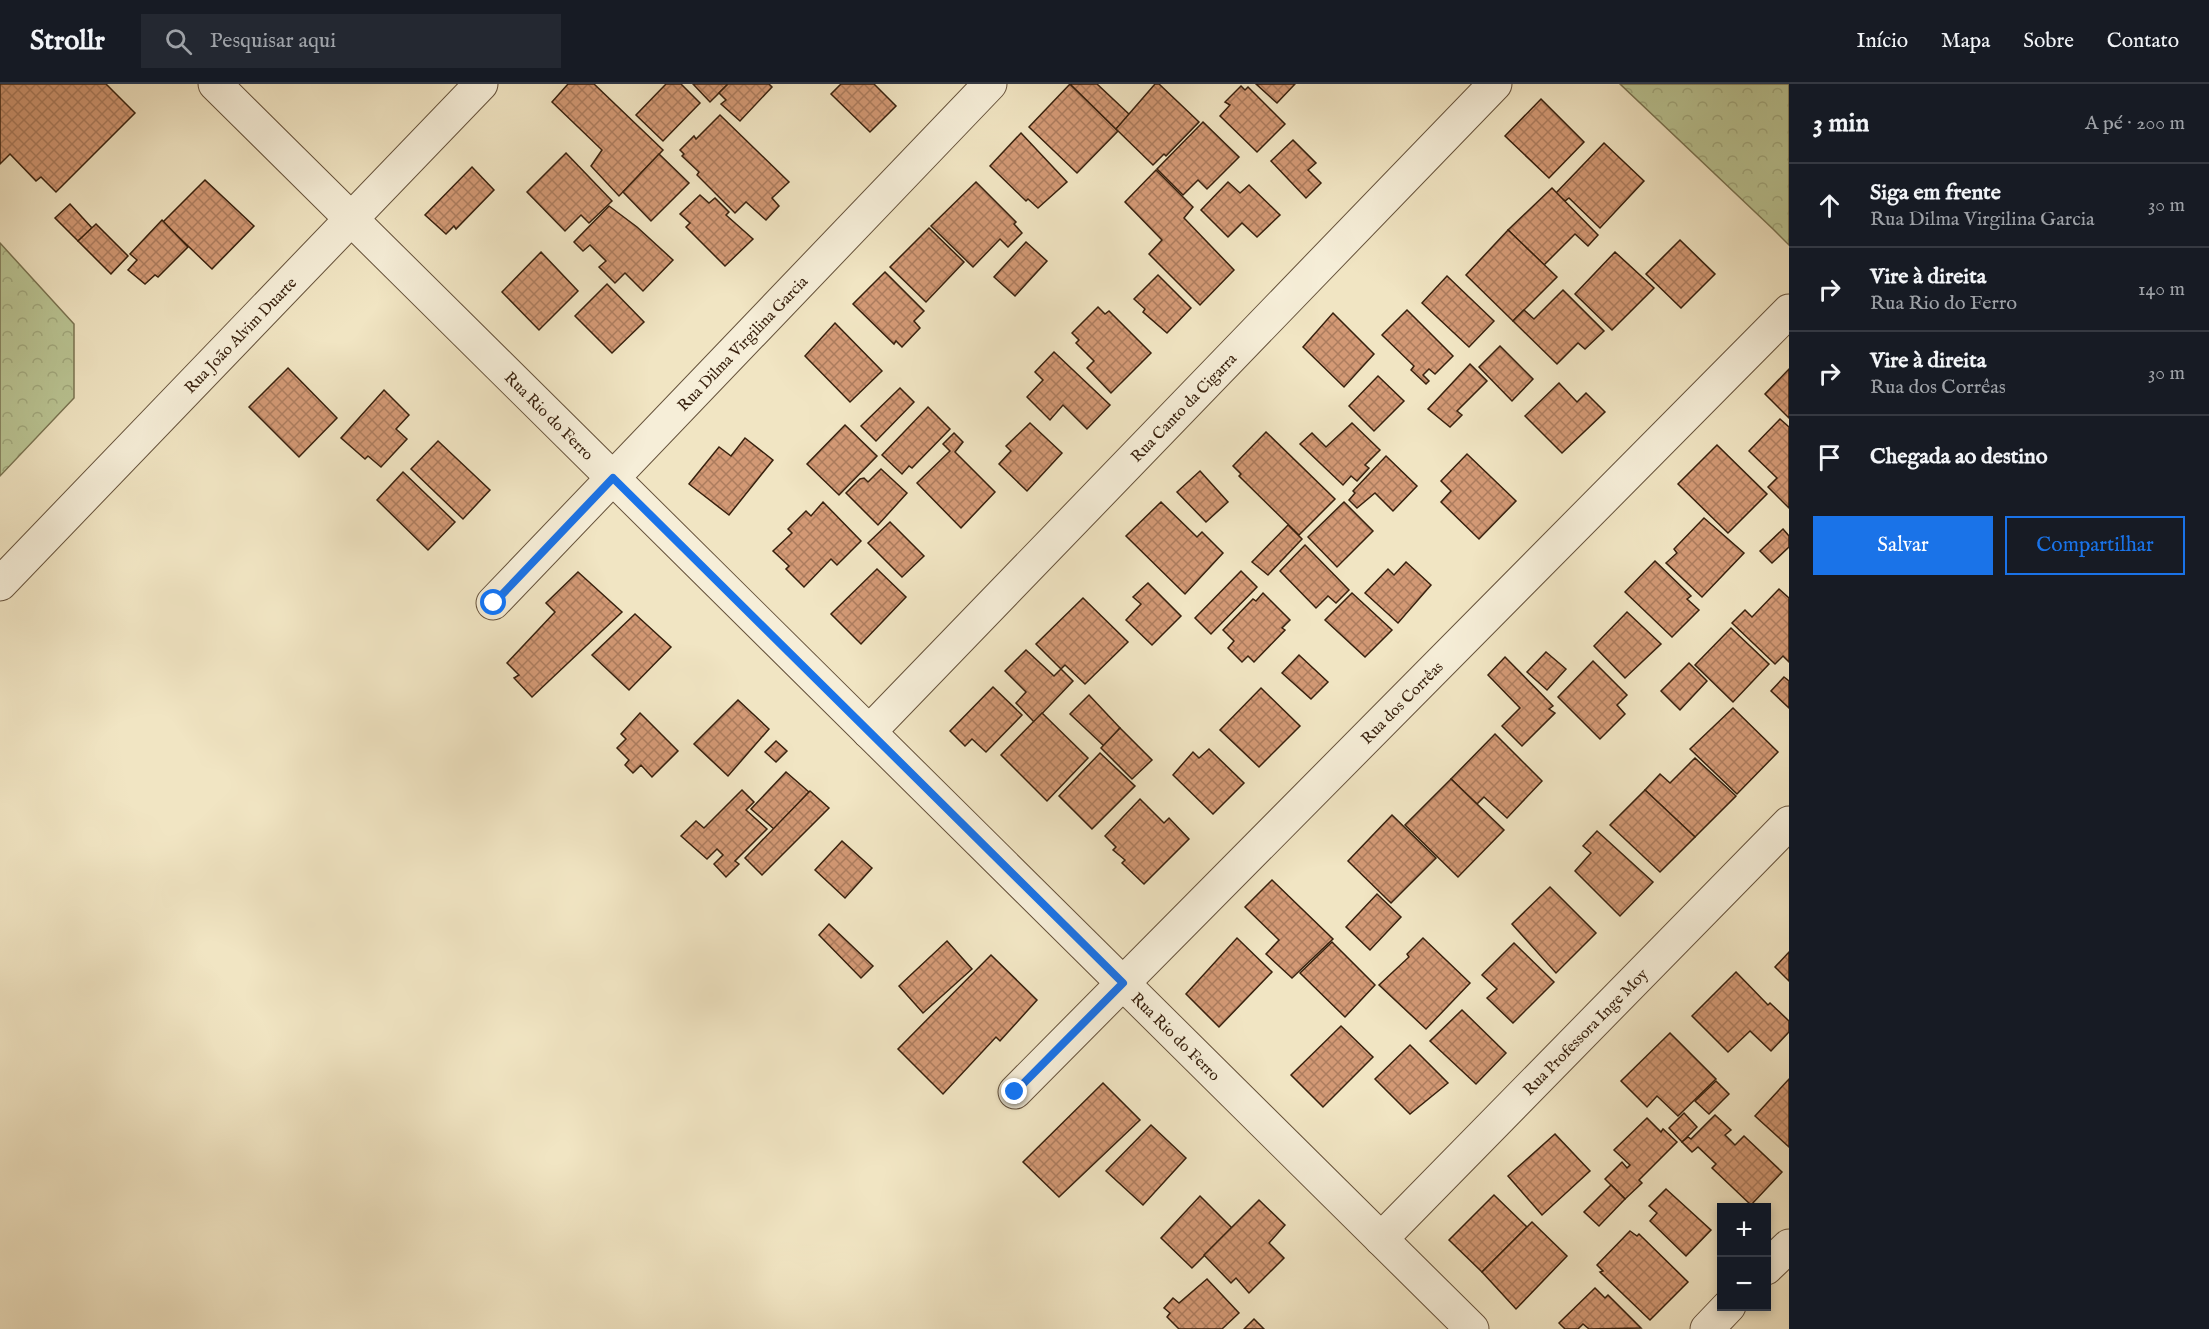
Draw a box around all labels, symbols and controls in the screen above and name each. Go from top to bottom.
search box [141,14,561,68]
text: Strollr [30,24,105,59]
icon: search [162,25,195,58]
text: Pesquisar aqui [210,27,336,55]
text: Início [1856,28,1908,55]
text: Mapa [1941,28,1990,55]
text: Sobre [2023,28,2074,55]
text: Contato [2107,28,2179,55]
text: 3 min [1813,107,1869,140]
text: A pé · 200 m [2085,111,2185,136]
text: Siga em frente [1870,179,2001,207]
icon: ahead [1813,189,1846,222]
text: 30 m [2148,193,2185,218]
text: Rua Dilma Virgilina Garcia [1870,207,2095,232]
text: Vire à direita [1870,263,1986,291]
street label: Rua Dilma Virgilina Garcia [674,272,813,416]
icon: right [1813,273,1846,306]
street label: Rua João Alvim Duarte [181,274,302,398]
text: 140 m [2138,277,2185,302]
text: Rua Rio do Ferro [1870,291,2017,316]
text: Vire à direita [1870,347,1986,375]
street label: Rua Canto da Cigarra [1127,349,1242,467]
icon: right [1813,357,1846,390]
text: 30 m [2148,361,2185,386]
street label: Rua Rio do Ferro [499,368,597,466]
text: Rua dos Corrêas [1870,375,2006,400]
icon: arrive [1813,441,1846,474]
text: Chegada ao destino [1870,443,2048,471]
button: Salvar [1813,516,1993,575]
button: Compartilhar [2005,516,2185,575]
route start [480,589,506,615]
street label: Rua dos Corrêas [1357,658,1449,749]
street label: Rua Professora Inge Moy [1520,965,1653,1100]
street label: Rua Rio do Ferro [1126,989,1224,1086]
route end [1001,1078,1027,1104]
map controls [1717,1203,1771,1311]
button: + [1717,1203,1771,1257]
button: − [1717,1257,1771,1311]

